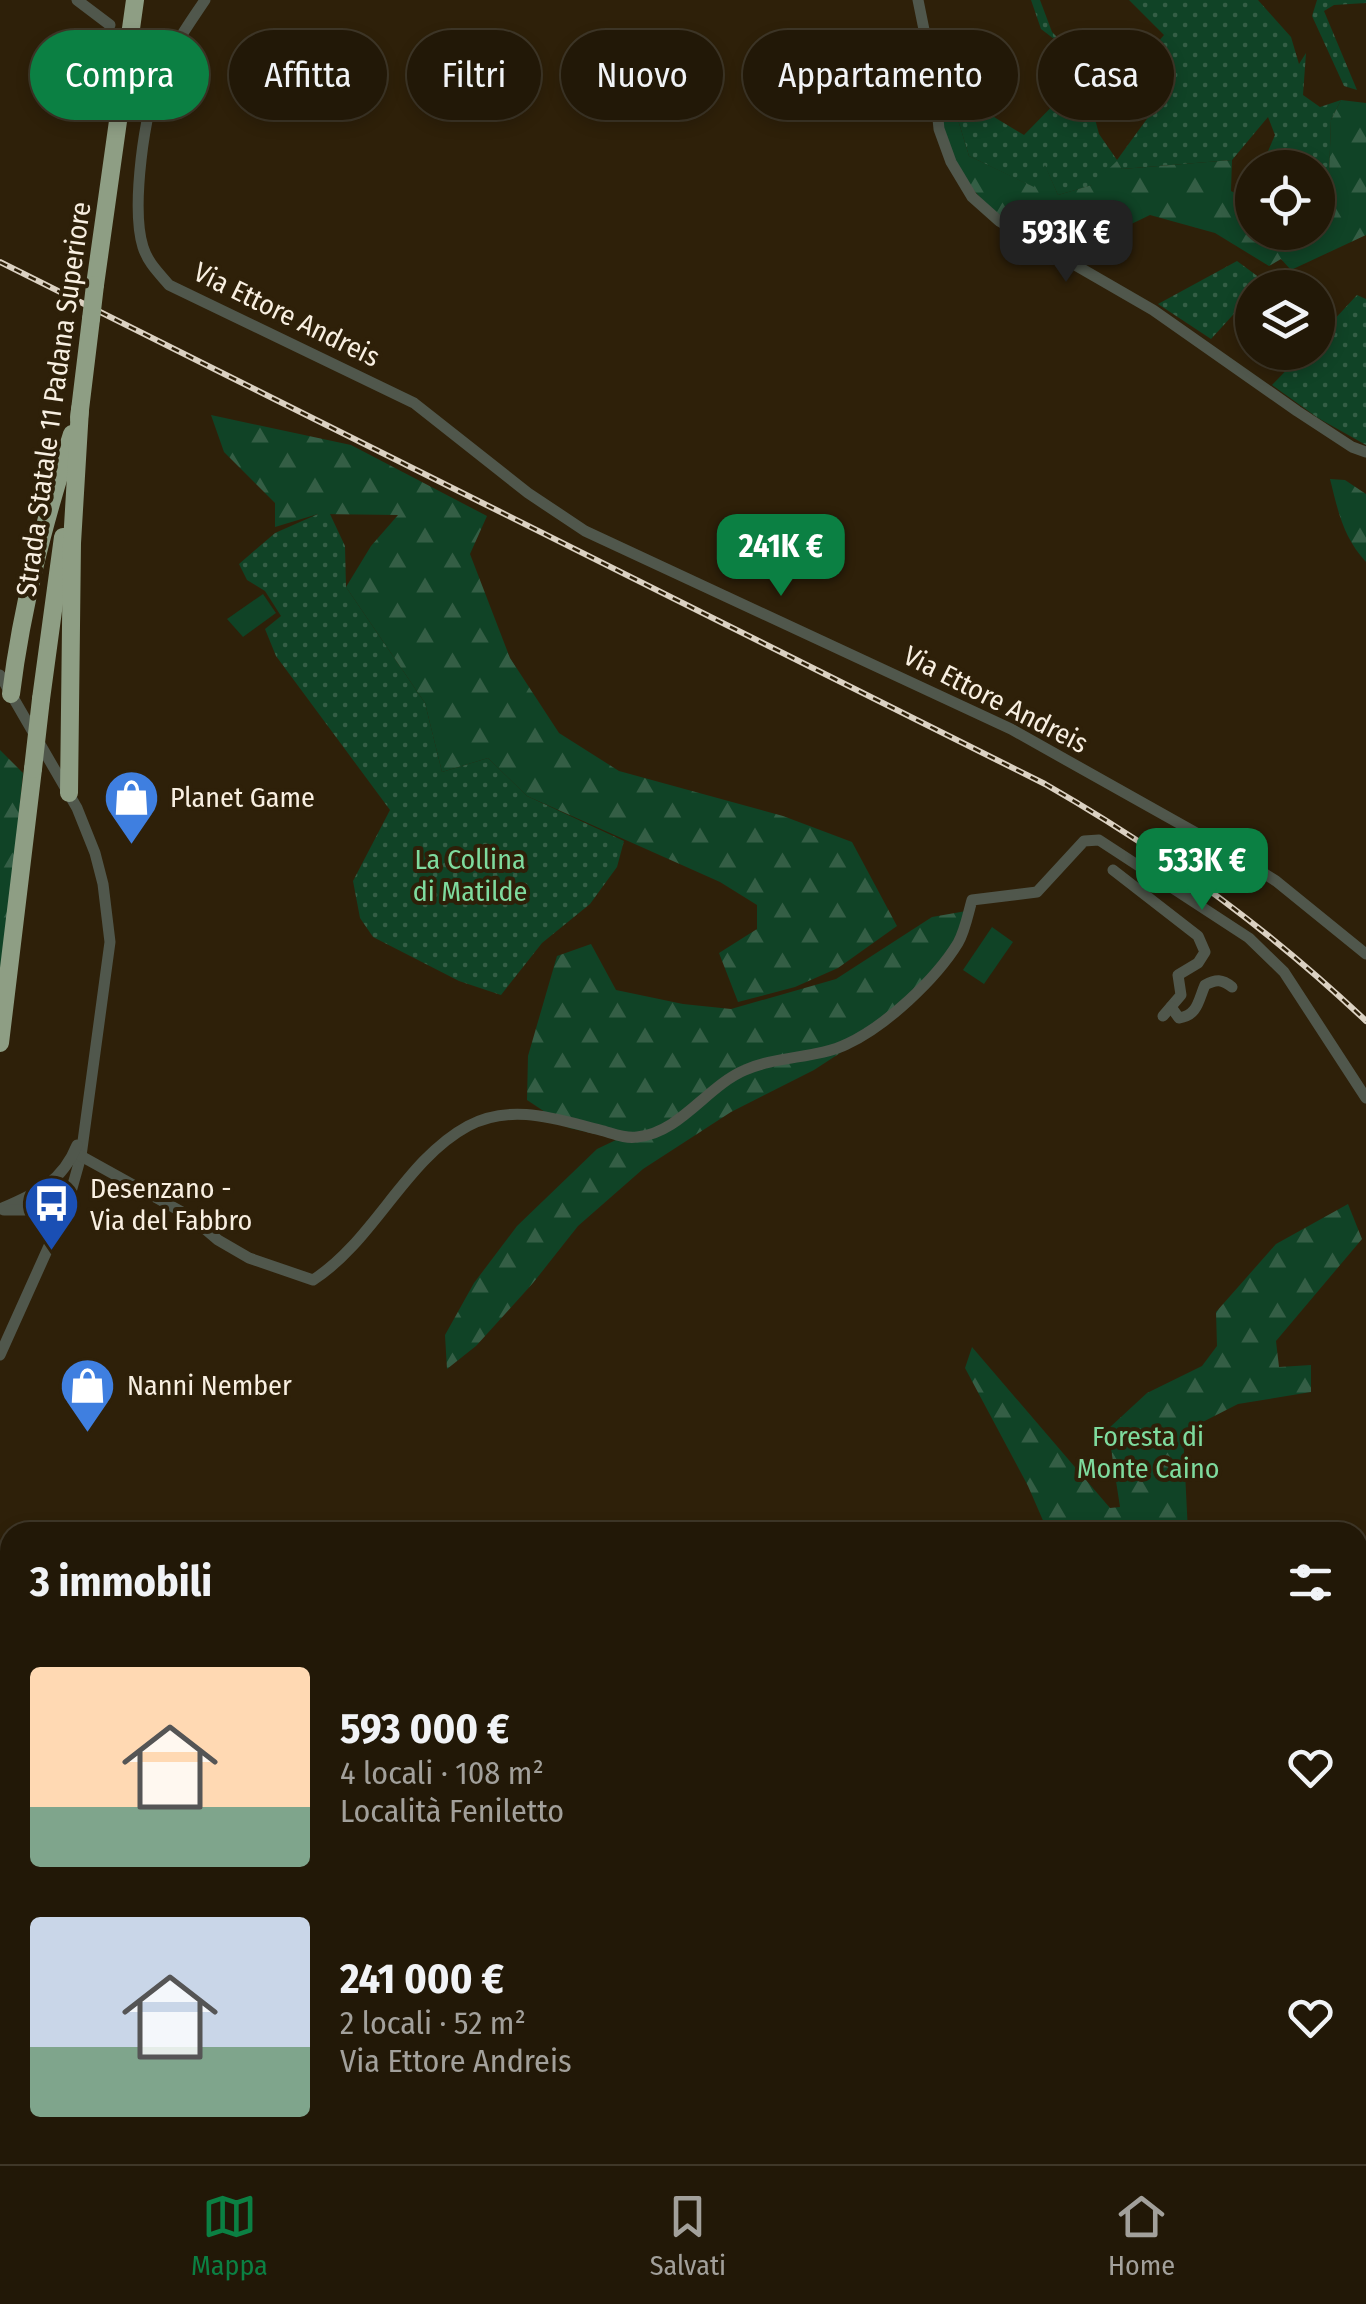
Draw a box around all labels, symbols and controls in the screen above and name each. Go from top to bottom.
chip: Compra [30,30,209,120]
chip: Affitta [229,30,387,120]
chip: Filtri [407,30,541,120]
chip: Nuovo [561,30,723,120]
chip: Appartamento [743,30,1018,120]
chip: Casa [1038,30,1174,120]
map controls [1235,150,1335,370]
button: locate [1235,150,1335,250]
street label: Strada Statale 11 Padana Superiore [9,200,98,598]
pin: 593K € [985,200,1147,285]
text: 593K € [1022,213,1110,251]
street label: Via Ettore Andreis [188,255,385,374]
button: layers [1235,270,1335,370]
pin: 241K € [700,514,862,599]
text: 241K € [739,527,823,565]
street label: Via Ettore Andreis [898,639,1094,760]
shop icon: Planet Game [101,767,161,846]
place label: Planet Game [170,781,315,814]
pin: 533K € [1121,828,1283,913]
text: 533K € [1158,841,1246,879]
park label: La Collina di Matilde [413,843,527,908]
place label: Desenzano - Via del Fabbro [90,1172,252,1237]
bus stop icon: Desenzano - Via del Fabbro [21,1174,81,1253]
shop icon: Nanni Nember [58,1355,118,1434]
place label: Nanni Nember [127,1369,292,1402]
park label: Foresta di Monte Caino [1077,1420,1219,1485]
icon: filters [1283,1555,1338,1610]
text: 3 immobili [30,1557,212,1607]
text: 593 000 € [340,1704,510,1754]
icon: home [110,1707,230,1827]
icon: heart [1283,1740,1338,1795]
text: 4 locali · 108 m² [340,1754,544,1792]
text: Località Feniletto [340,1792,564,1830]
text: 241 000 € [340,1954,504,2004]
icon: home [110,1957,230,2077]
icon: heart [1283,1990,1338,2045]
text: 2 locali · 52 m² [340,2004,526,2042]
text: Via Ettore Andreis [340,2042,572,2080]
tab: Mappa [191,2189,268,2282]
tab: Salvati [650,2189,726,2282]
tab: Home [1108,2189,1175,2282]

